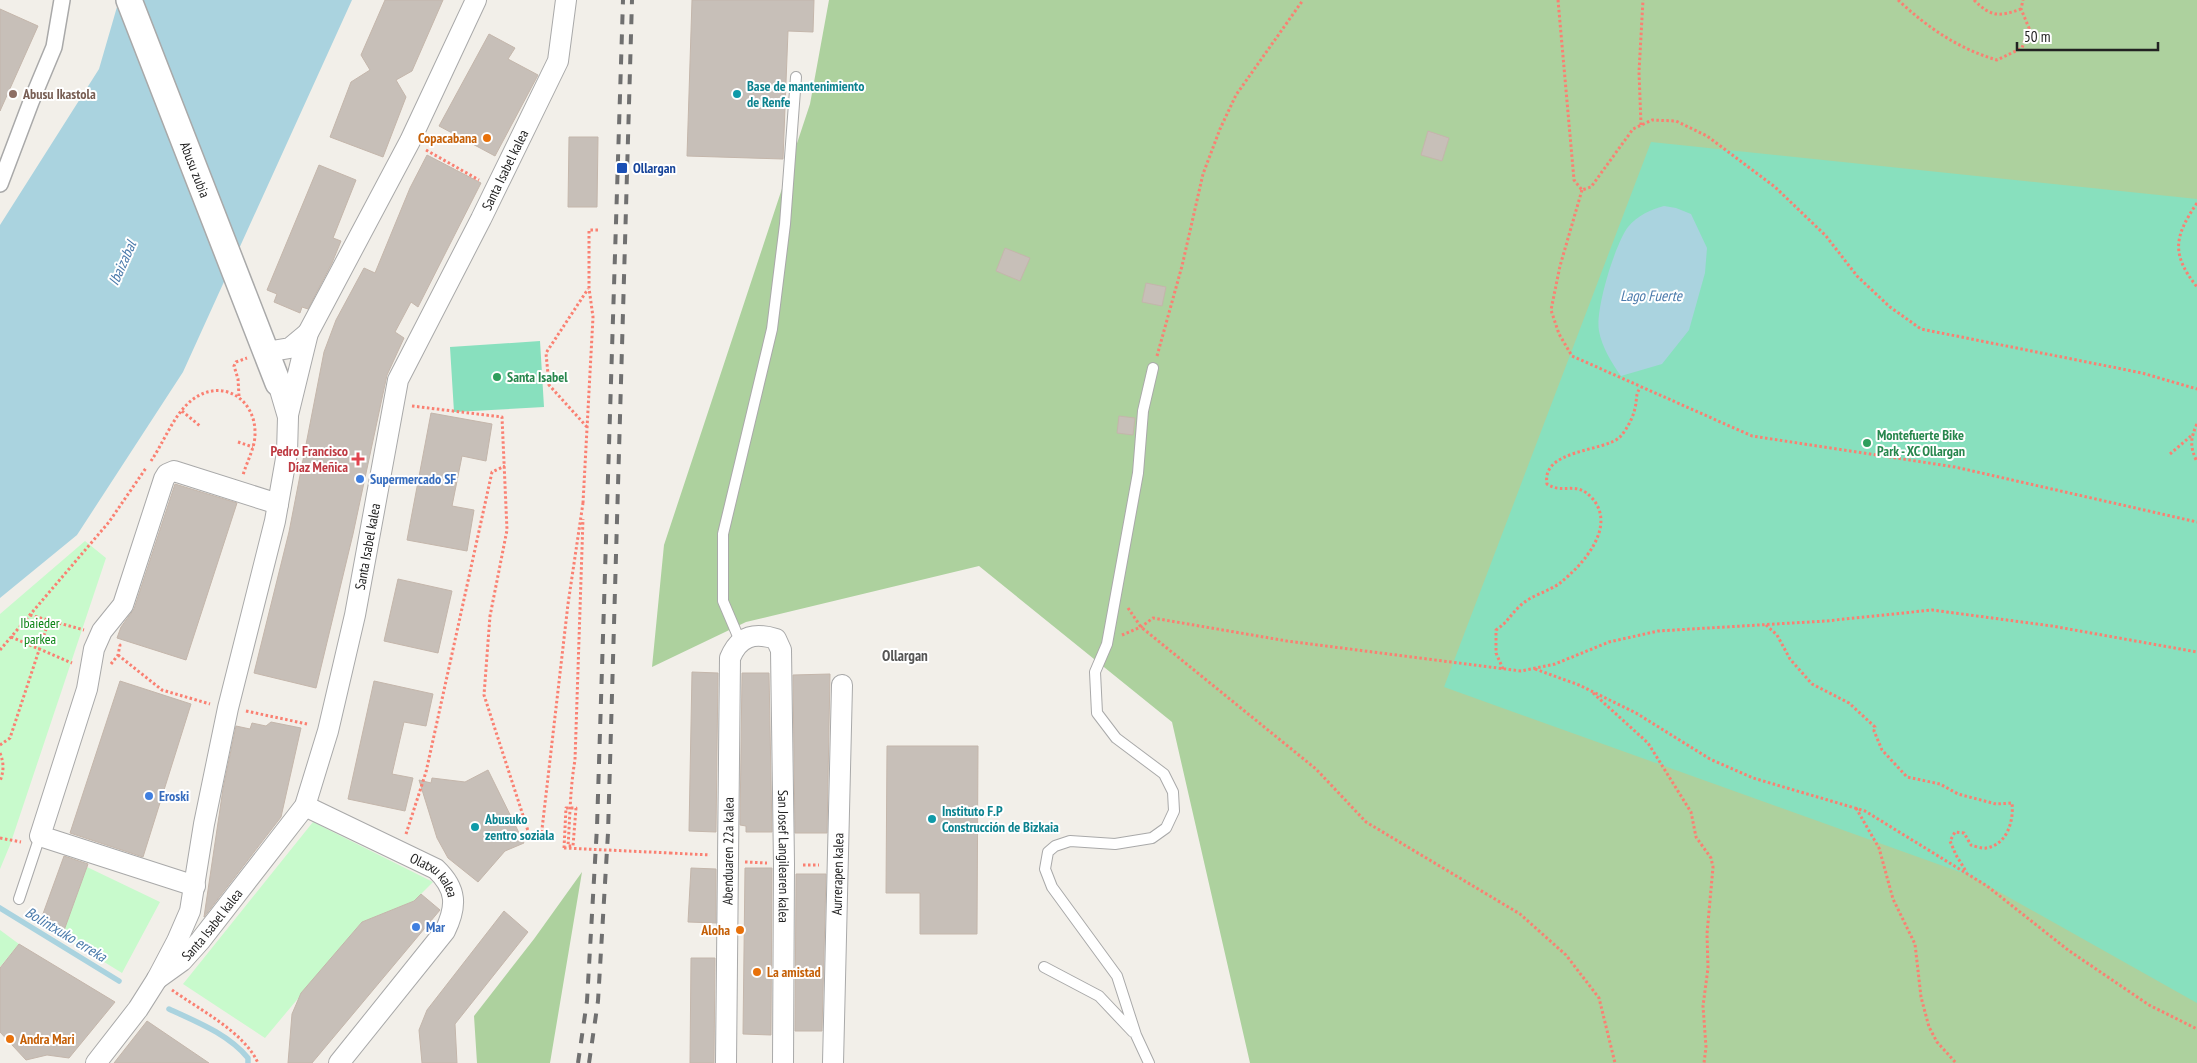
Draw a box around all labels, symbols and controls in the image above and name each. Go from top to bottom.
scale bar [2017,20,2158,52]
text: 50 m [2024,27,2050,46]
place label: Base de mantenimiento de Renfe [747,77,864,111]
place label: Abusu Ikastola [22,85,96,103]
marker: Abusu Ikastola [7,88,19,100]
marker: Base de mantenimiento de Renfe [731,88,743,100]
street label: Santa Isabel kalea [478,127,532,213]
place label: Copacabana [418,129,477,147]
marker: Copacabana [481,132,493,144]
street label: Abusu zubia [176,139,214,200]
place label: Ollargan [633,159,676,177]
marker: Ollargan [615,161,629,175]
water label: Ibaizabal [104,236,141,288]
water label: Lago Fuerte [1620,286,1683,305]
place label: Santa Isabel [507,368,568,386]
marker: Santa Isabel [491,371,503,383]
place label: Montefuerte Bike Park - XC Ollargan [1877,426,1965,460]
marker: Montefuerte Bike Park - XC Ollargan [1861,437,1873,449]
place label: Pedro Francisco Díaz Meñica [270,442,348,476]
marker: Pedro Francisco Díaz Meñica [352,453,364,465]
place label: Supermercado SF [370,470,456,488]
marker: Supermercado SF [354,473,366,485]
street label: Santa Isabel kalea [351,502,384,591]
park label: Ibaieder parkea [20,614,60,648]
district label: Ollargan [882,646,928,665]
place label: Eroski [159,787,189,805]
marker: Eroski [143,790,155,802]
street label: San Josef Langilearen kalea [774,790,793,923]
street label: Abenduaren 22a kalea [719,797,738,905]
place label: Instituto F.P Construcción de Bizkaia [942,802,1059,836]
place label: Abusuko zentro soziala [484,810,555,844]
marker: Instituto F.P Construcción de Bizkaia [926,813,938,825]
marker: Abusuko zentro soziala [469,821,481,833]
street label: Aurrerapen kalea [828,833,847,915]
street label: Olatxu kalea [407,849,462,899]
street label: Santa Isabel kalea [178,885,246,965]
water label: Bolintxuko erreka [22,902,111,966]
place label: Mar [426,918,446,936]
marker: Mar [410,921,422,933]
place label: Aloha [700,921,730,939]
marker: Aloha [734,924,746,936]
place label: La amistad [767,963,821,981]
marker: La amistad [751,966,763,978]
place label: Andra Mari [19,1030,75,1048]
marker: Andra Mari [4,1033,16,1045]

